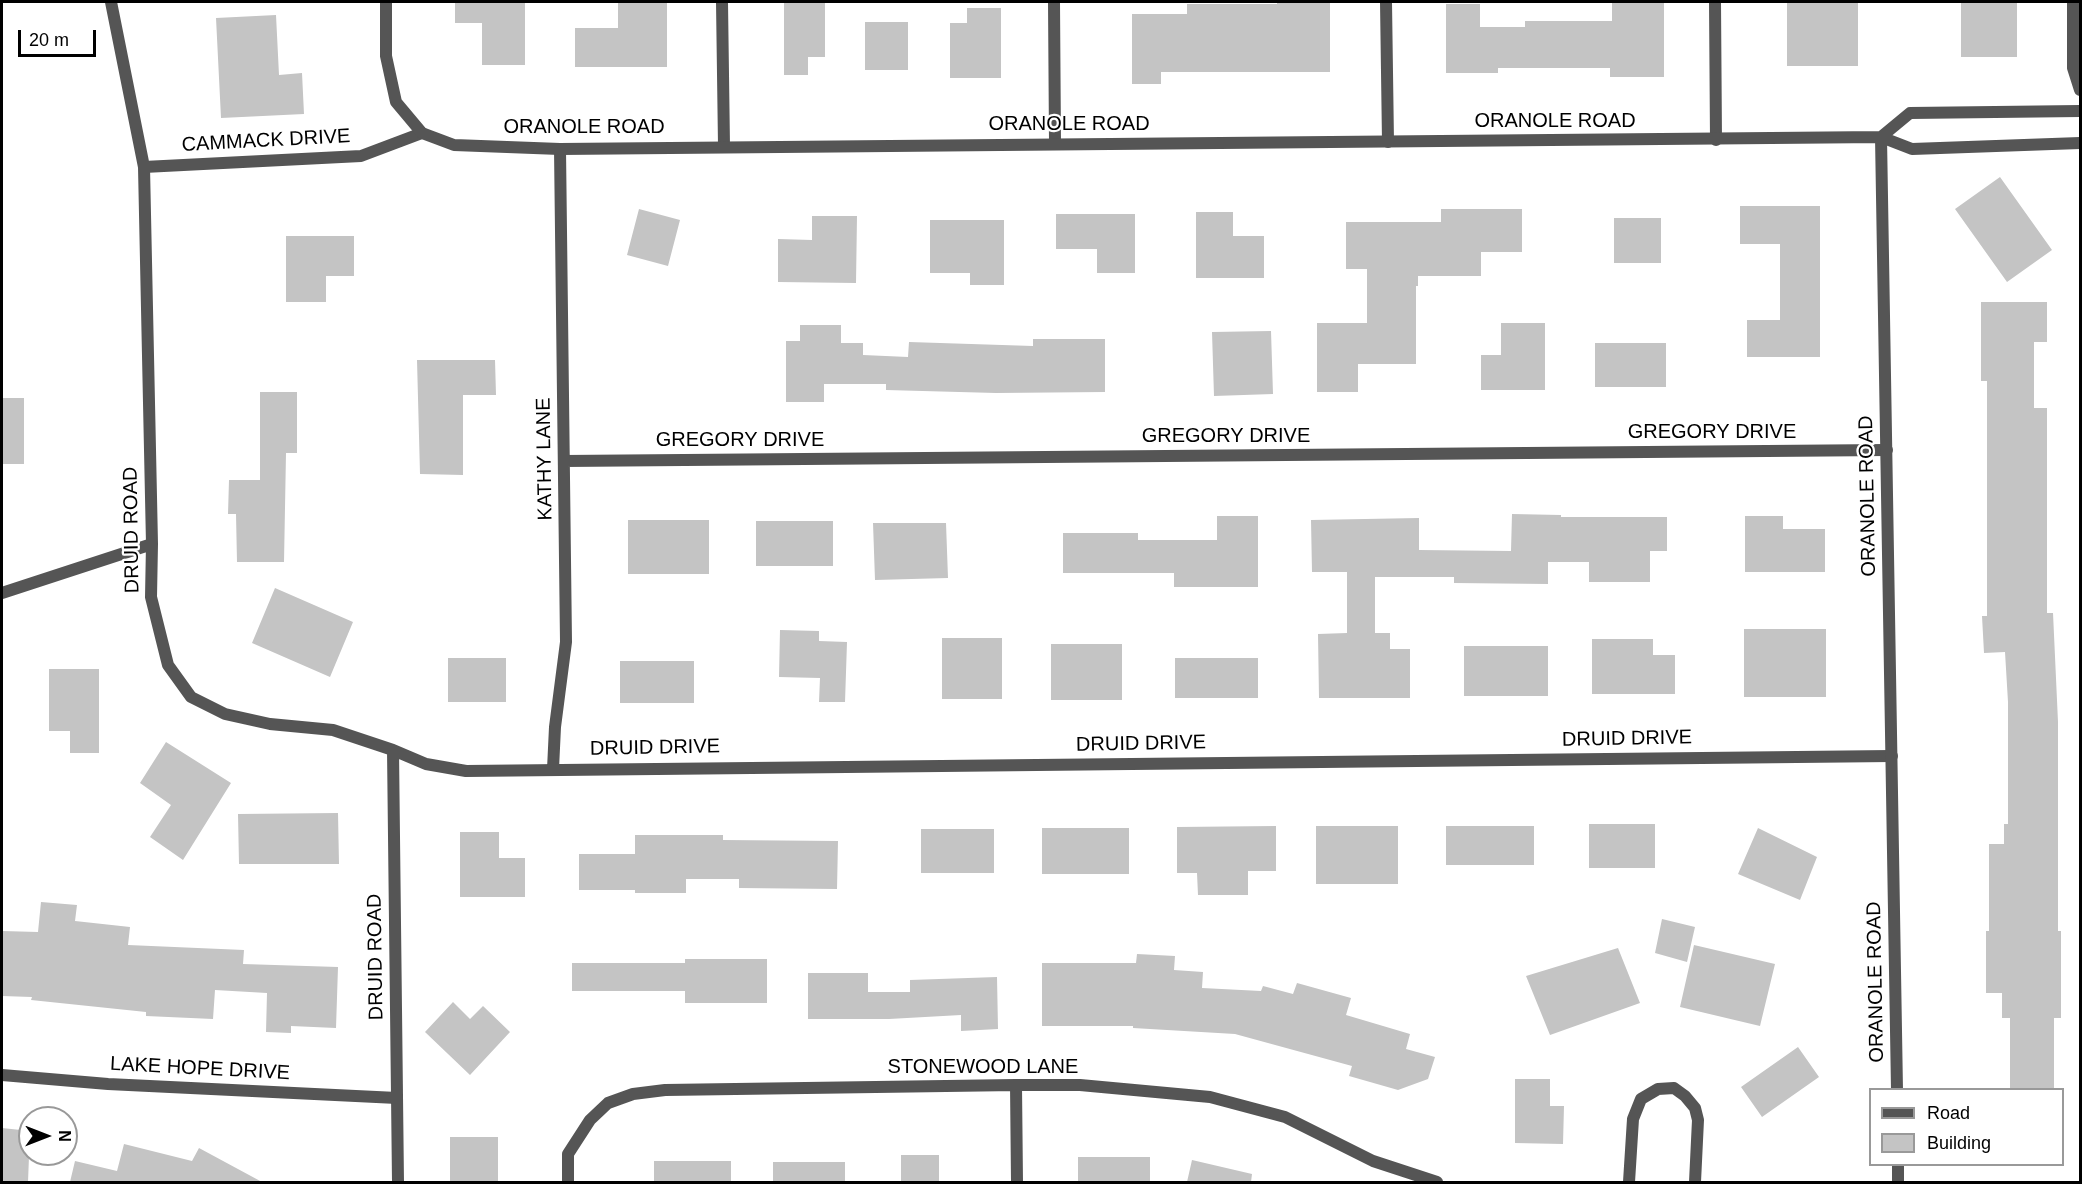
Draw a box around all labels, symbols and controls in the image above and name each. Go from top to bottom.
scale bar [21,18,99,56]
text: 20 m [29,30,69,50]
street label: ORANOLE ROAD [1474,109,1636,133]
street label: ORANOLE ROAD [988,112,1150,136]
street label: ORANOLE ROAD [503,115,665,139]
street label: CAMMACK DRIVE [181,125,351,157]
street label: KATHY LANE [532,397,558,521]
street label: ORANOLE ROAD [1855,415,1881,577]
street label: GREGORY DRIVE [1628,420,1796,444]
street label: GREGORY DRIVE [1142,424,1310,448]
street label: GREGORY DRIVE [656,428,824,452]
street label: DRUID ROAD [119,466,145,594]
street label: DRUID DRIVE [1562,726,1692,752]
street label: DRUID DRIVE [1076,731,1206,757]
street label: DRUID DRIVE [590,735,720,761]
street label: DRUID ROAD [363,893,389,1021]
street label: ORANOLE ROAD [1863,901,1889,1063]
street label: LAKE HOPE DRIVE [109,1052,291,1086]
street label: STONEWOOD LANE [888,1055,1078,1079]
legend [1869,1088,2064,1166]
text: Road [1927,1103,1970,1123]
north arrow [18,1106,78,1166]
text: N [56,1130,73,1142]
text: Building [1927,1133,1991,1153]

